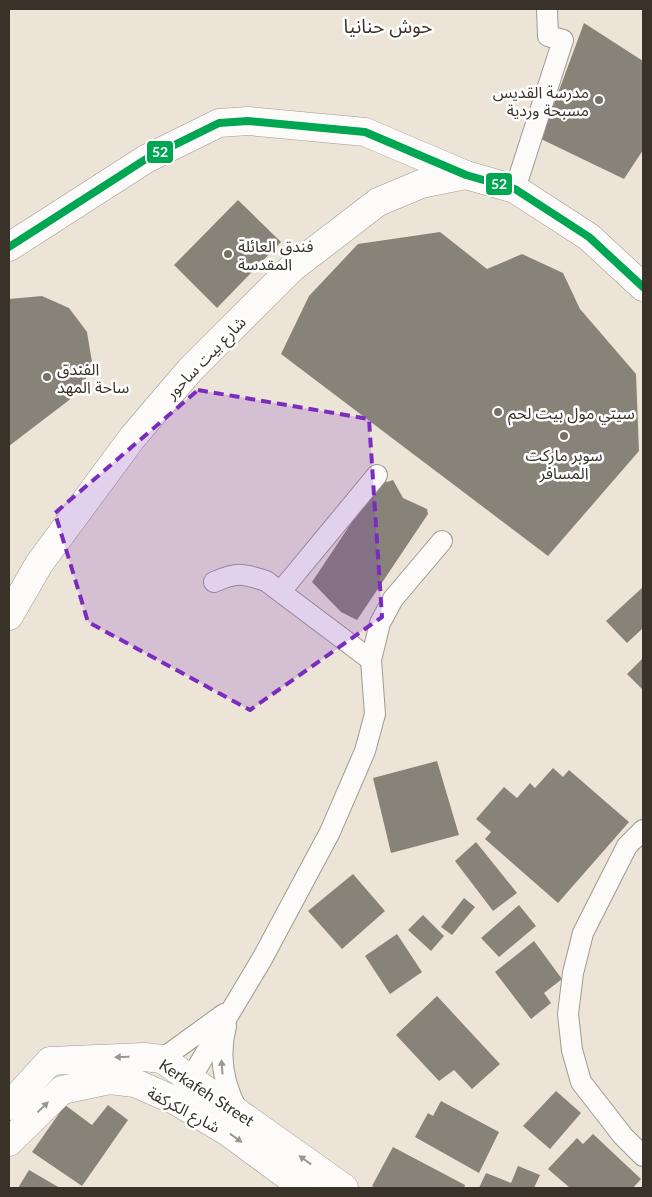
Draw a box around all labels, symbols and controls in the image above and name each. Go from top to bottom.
district label: حوش حنانيا [344,14,432,38]
place label: مدرسة القديس مسبحة وردية [493,82,589,120]
marker: مدرسة القديس مسبحة وردية [593,94,605,106]
line badge: 52 [146,140,174,164]
text: 52 [152,143,168,160]
line badge: 52 [485,172,513,196]
text: 52 [491,175,507,192]
place label: فندق العائلة المقدسة [238,236,313,273]
marker: فندق العائلة المقدسة [222,248,234,260]
street label: شارع بيت ساحور [160,312,252,406]
place label: الفندق ساحة المهد [57,359,129,397]
marker: الفندق ساحة المهد [41,371,53,383]
place label: سيتي مول بيت لحم [508,403,635,426]
marker: سيتي مول بيت لحم [492,406,504,418]
marker: سوبر ماركت المسافر [558,430,570,442]
place label: سوبر ماركت المسافر [525,445,603,483]
one-way arrow [114,1053,130,1061]
street label: Kerkafeh Street [156,1054,258,1130]
one-way arrow [218,1058,226,1074]
street label: شارع الكركفة [143,1082,224,1140]
one-way arrow [37,1101,49,1113]
one-way arrow [229,1133,243,1143]
one-way arrow [298,1155,312,1165]

